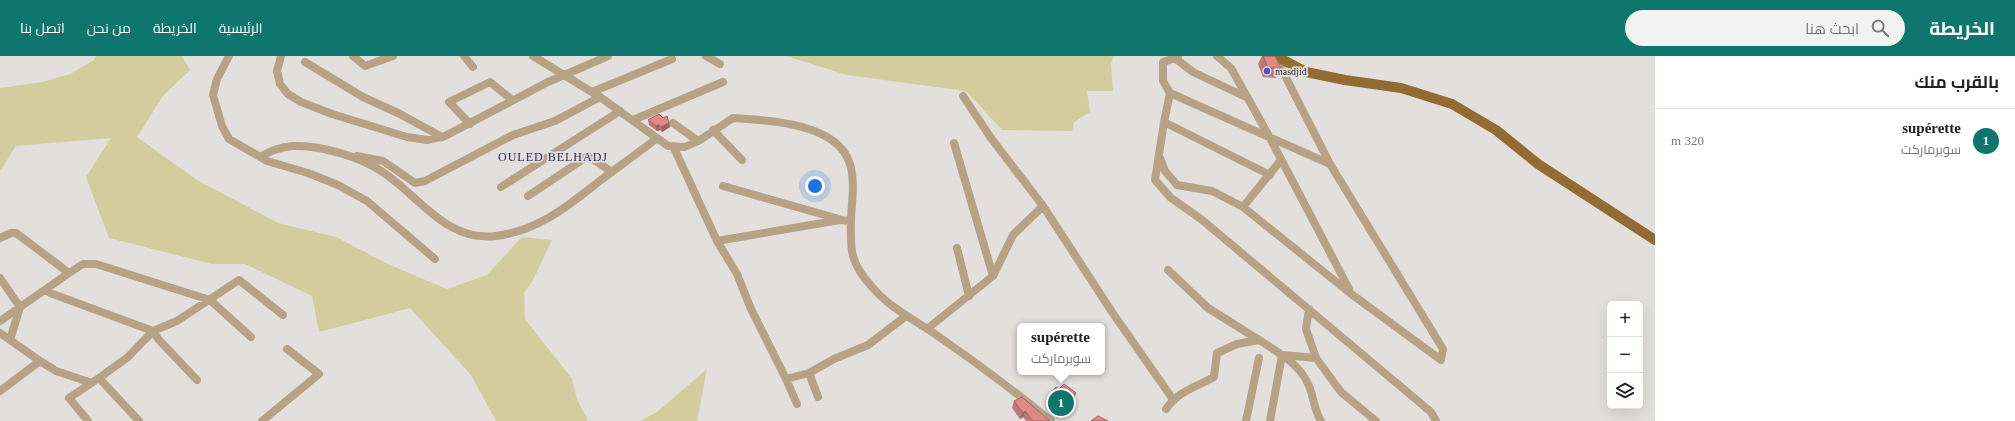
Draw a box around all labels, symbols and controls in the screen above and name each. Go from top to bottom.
search box [1625,10,1905,46]
icon: search [1869,17,1891,39]
text: الخريطة [1929,18,1995,39]
text: اتصل بنا [20,21,65,36]
text: من نحن [87,21,131,36]
text: الخريطة [153,21,197,36]
text: الرئيسية [219,21,263,36]
text: ابحث هنا [1805,21,1859,37]
marker: masdjid [1262,66,1272,76]
place label: masdjid [1275,66,1307,77]
text: بالقرب منك [1915,73,1999,92]
text: supérette [1902,120,1961,136]
text: 320 m [1671,133,1704,148]
text: 1 [1983,133,1989,148]
text: سوبرماركت [1901,142,1961,157]
district label: OULED BELHADJ [498,150,608,164]
your location [805,176,825,196]
map controls [1607,301,1643,409]
button: + [1607,301,1643,337]
popup [1017,323,1105,375]
text: supérette [1031,329,1090,345]
button: − [1607,337,1643,373]
text: سوبرماركت [1031,351,1091,366]
button: layers [1607,373,1643,409]
pin: 1 [1048,388,1074,418]

